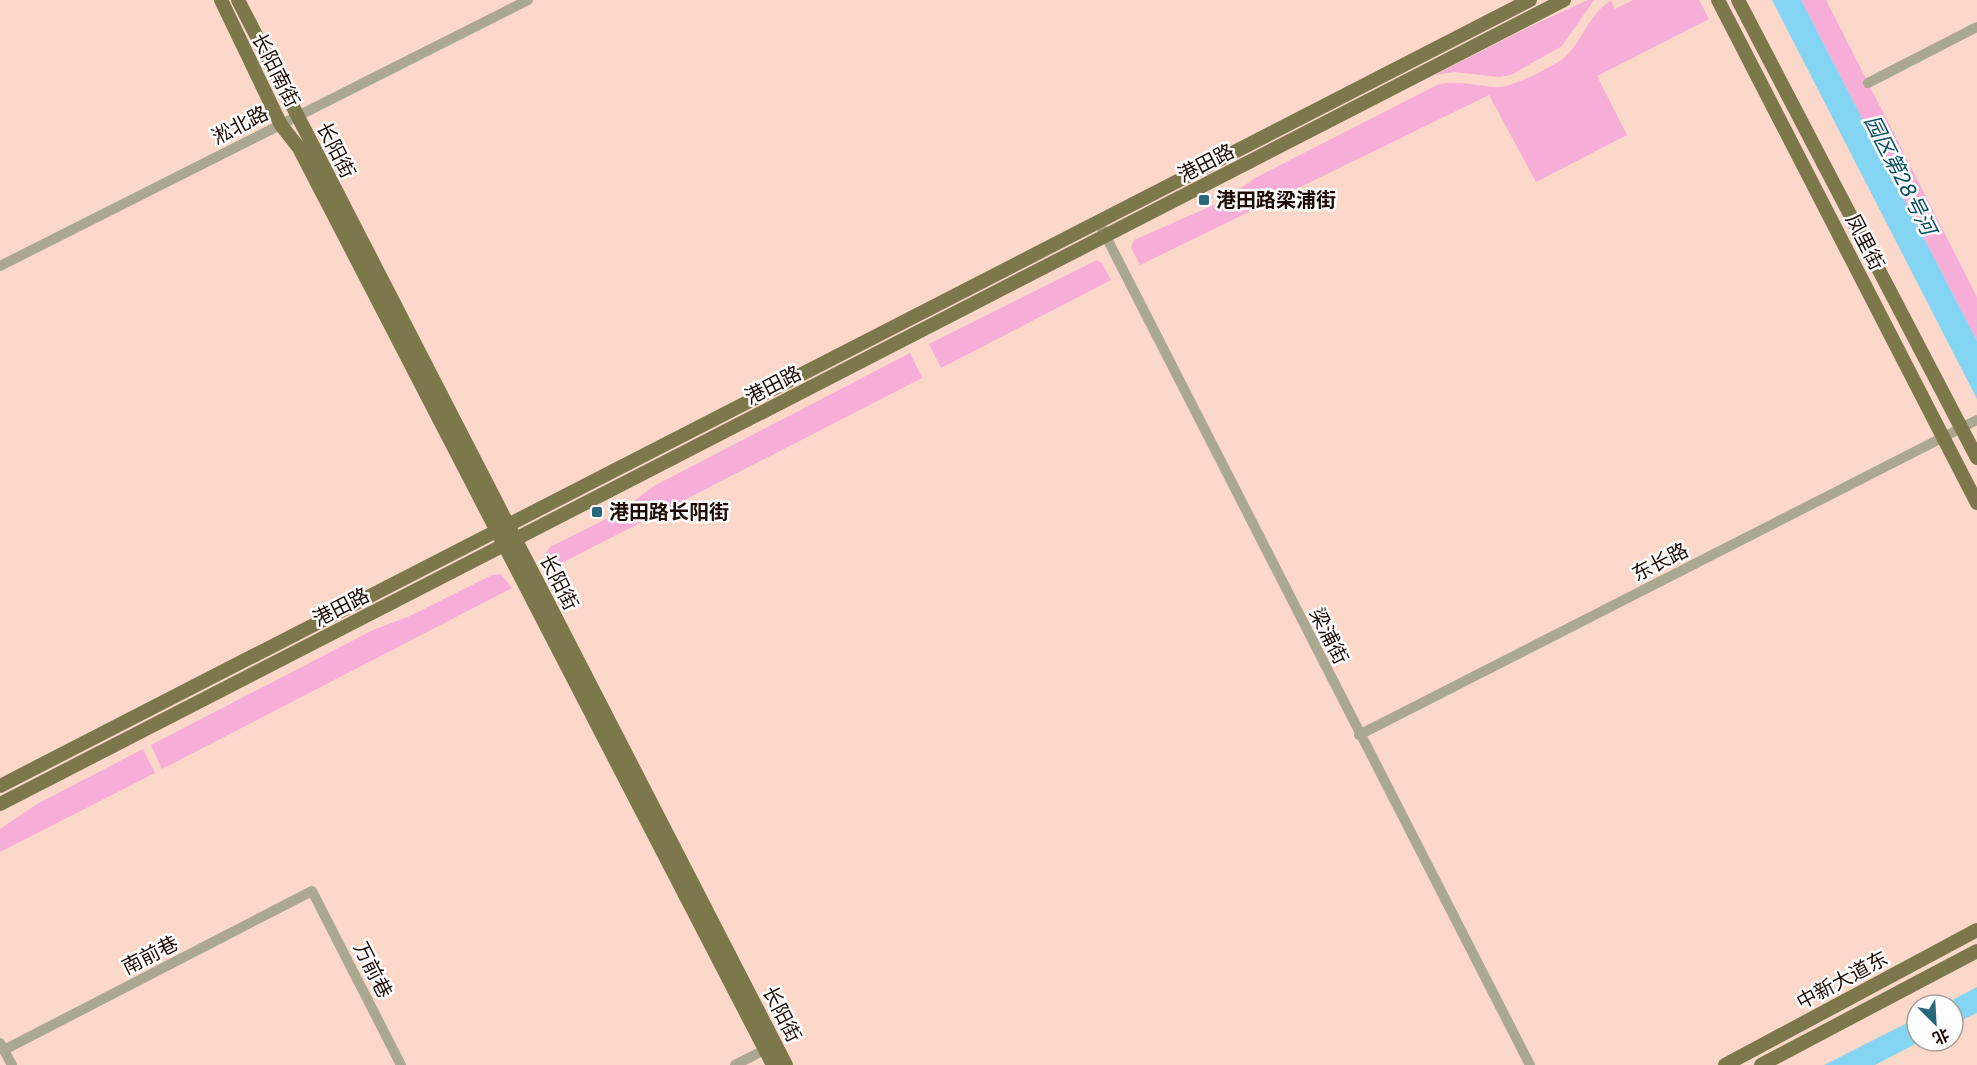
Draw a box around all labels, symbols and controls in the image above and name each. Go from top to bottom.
street label: 长阳南街 [247,29,305,111]
street label: 淞北路 [208,101,272,149]
water label: 园区第28号河 [1860,111,1943,242]
street label: 长阳街 [312,118,360,182]
street label: 港田路 [1174,139,1238,187]
place label: 港田路梁浦街 [1216,188,1336,212]
marker: 港田路梁浦街 [1197,193,1211,207]
street label: 凤里街 [1841,210,1889,274]
street label: 港田路 [741,361,805,409]
place label: 港田路长阳街 [609,500,729,524]
marker: 港田路长阳街 [590,505,604,519]
street label: 东长路 [1628,538,1692,586]
street label: 长阳街 [535,550,583,614]
street label: 港田路 [309,583,373,631]
street label: 梁浦街 [1305,604,1353,668]
street label: 南前巷 [118,931,182,979]
street label: 万前巷 [349,938,397,1002]
street label: 中新大道东 [1792,946,1892,1014]
street label: 长阳街 [758,982,806,1046]
north arrow [1905,993,1965,1053]
text: 北 [1930,1024,1952,1049]

